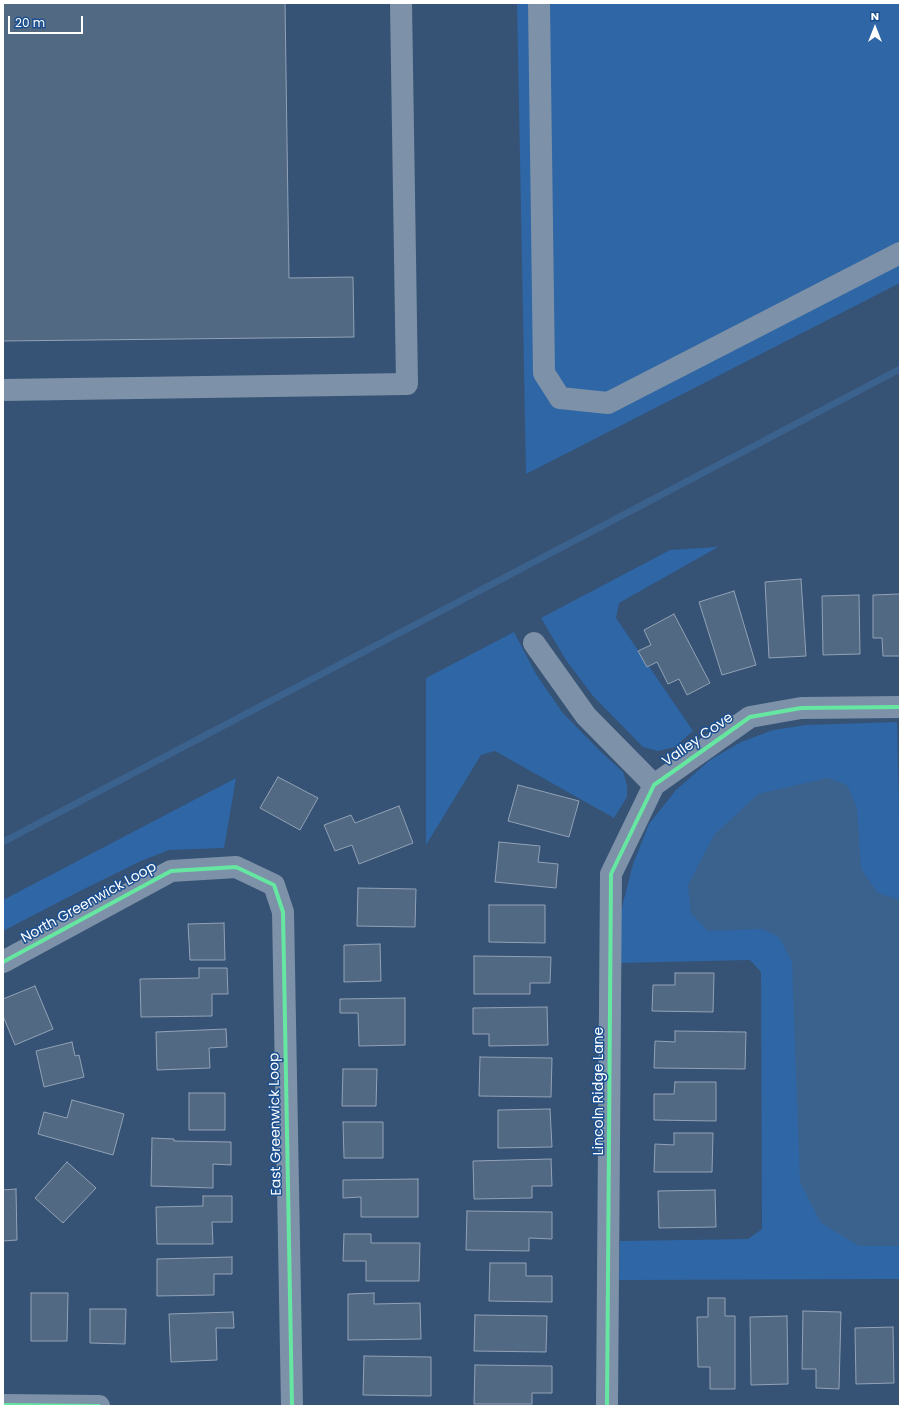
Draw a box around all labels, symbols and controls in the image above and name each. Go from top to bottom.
scale bar [10,8,85,34]
north arrow [855,8,895,48]
text: N [871,8,879,24]
text: 20 m [15,14,45,31]
street label: Valley Cove [659,709,737,771]
street label: North Greenwick Loop [18,859,160,947]
street label: Lincoln Ridge Lane [591,1027,607,1155]
street label: East Greenwick Loop [266,1052,286,1196]

